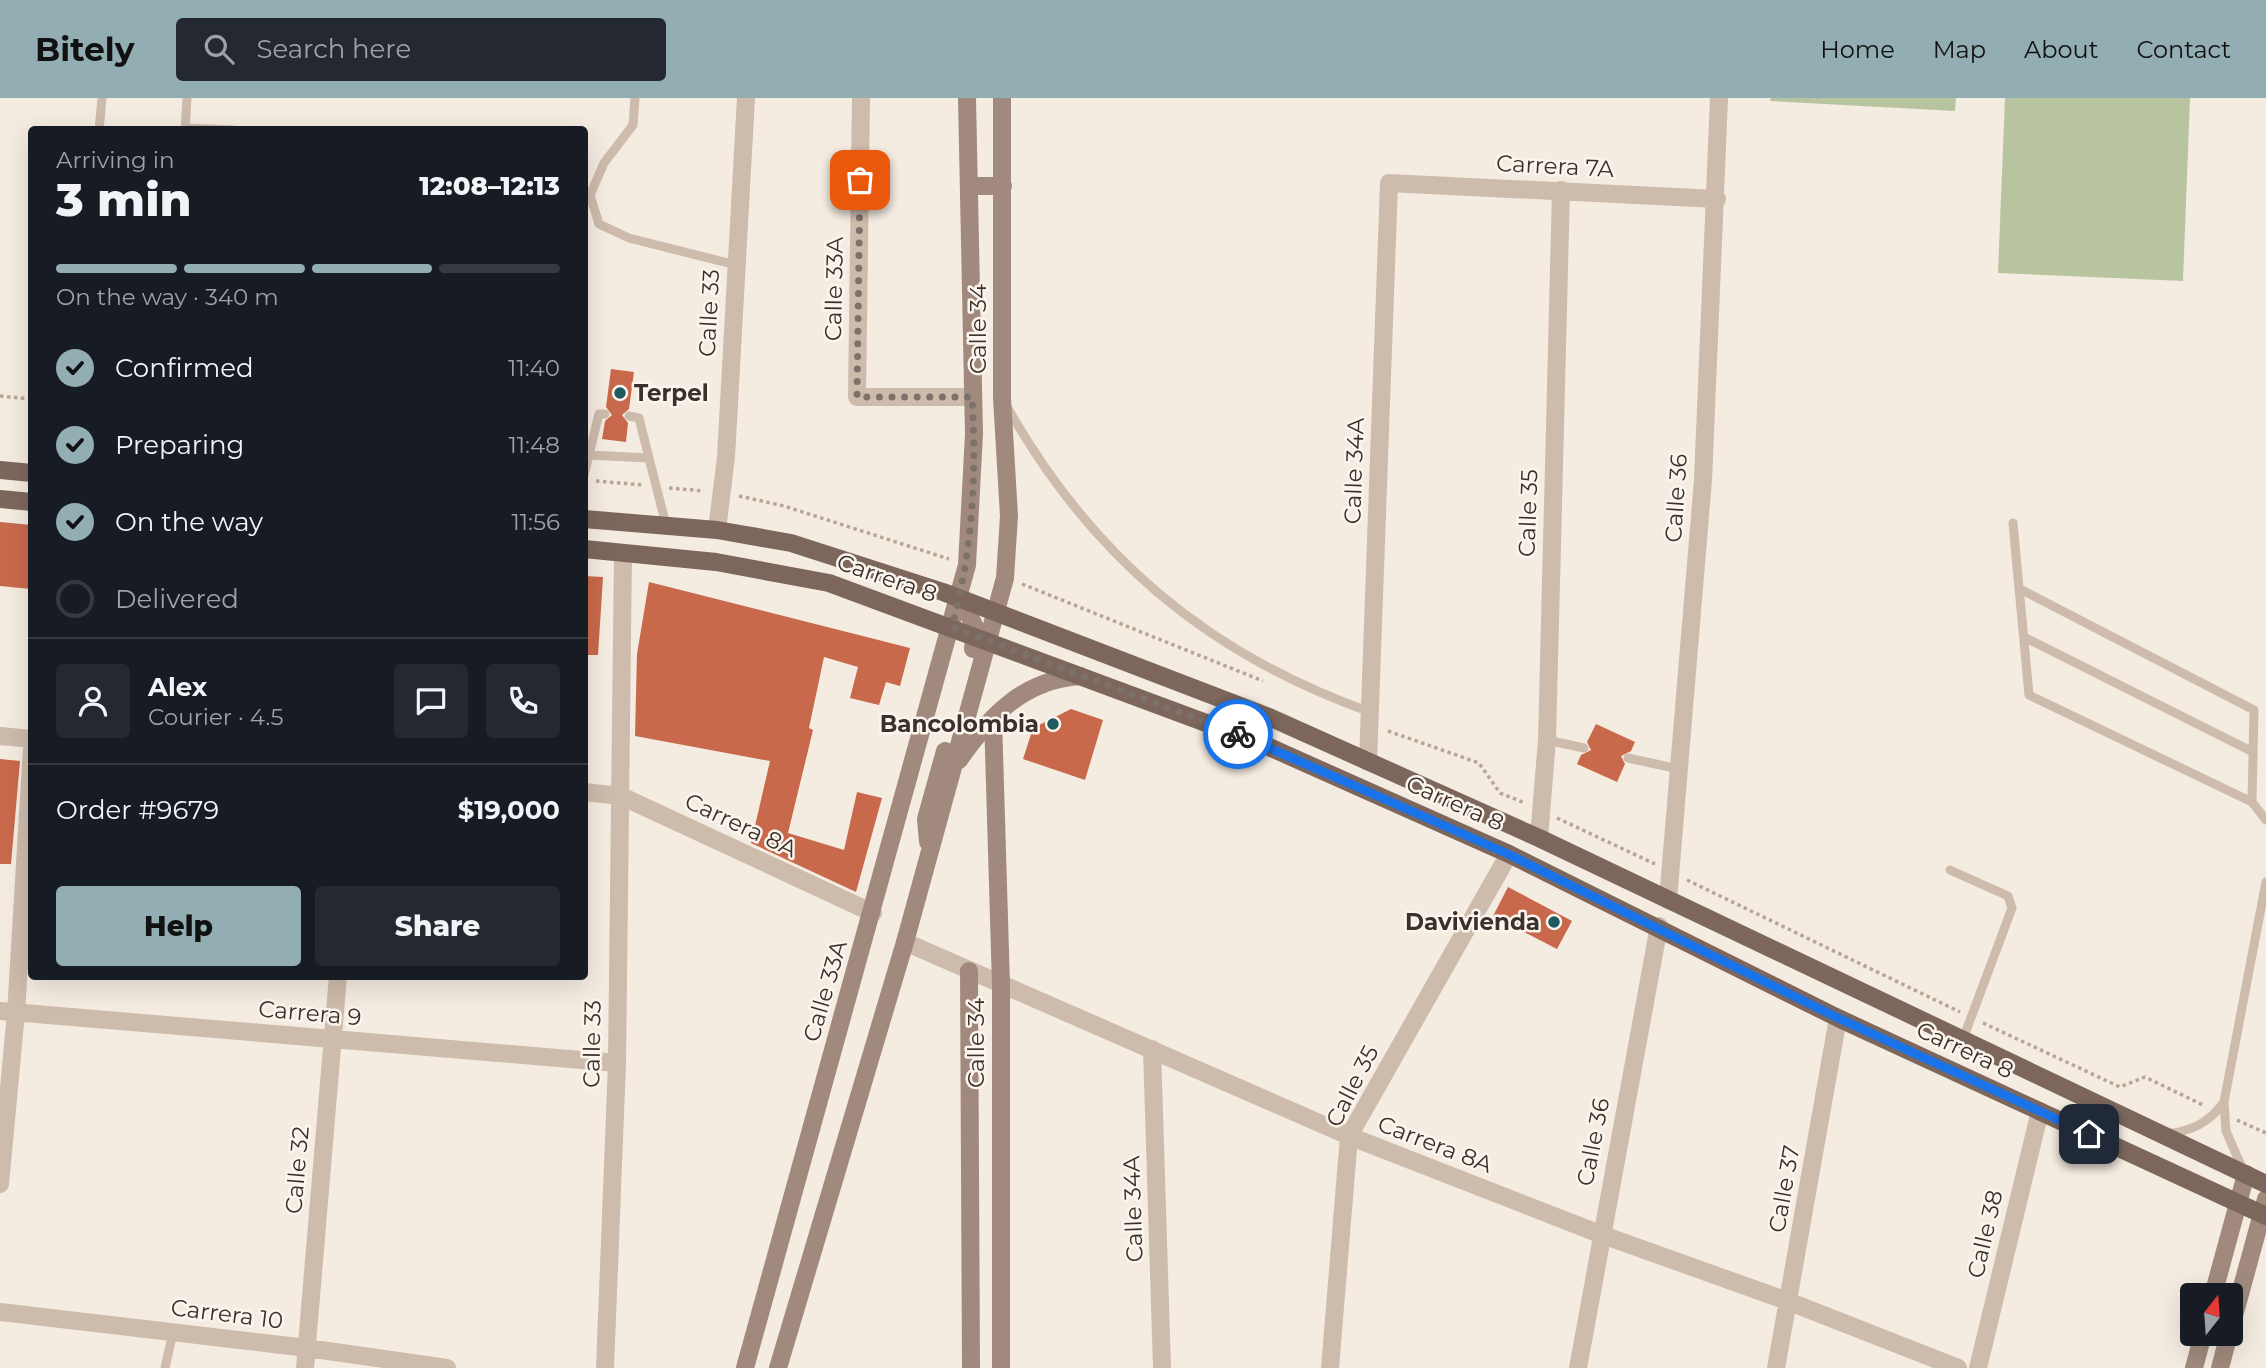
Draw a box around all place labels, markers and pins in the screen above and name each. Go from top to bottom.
pin [830,150,890,210]
place label: Terpel [634,379,709,407]
marker: Terpel [612,385,628,401]
place label: Bancolombia [880,710,1039,738]
marker: Bancolombia [1045,716,1061,732]
place label: Davivienda [1405,908,1540,936]
marker: Davivienda [1546,914,1562,930]
pin [2059,1104,2119,1164]

